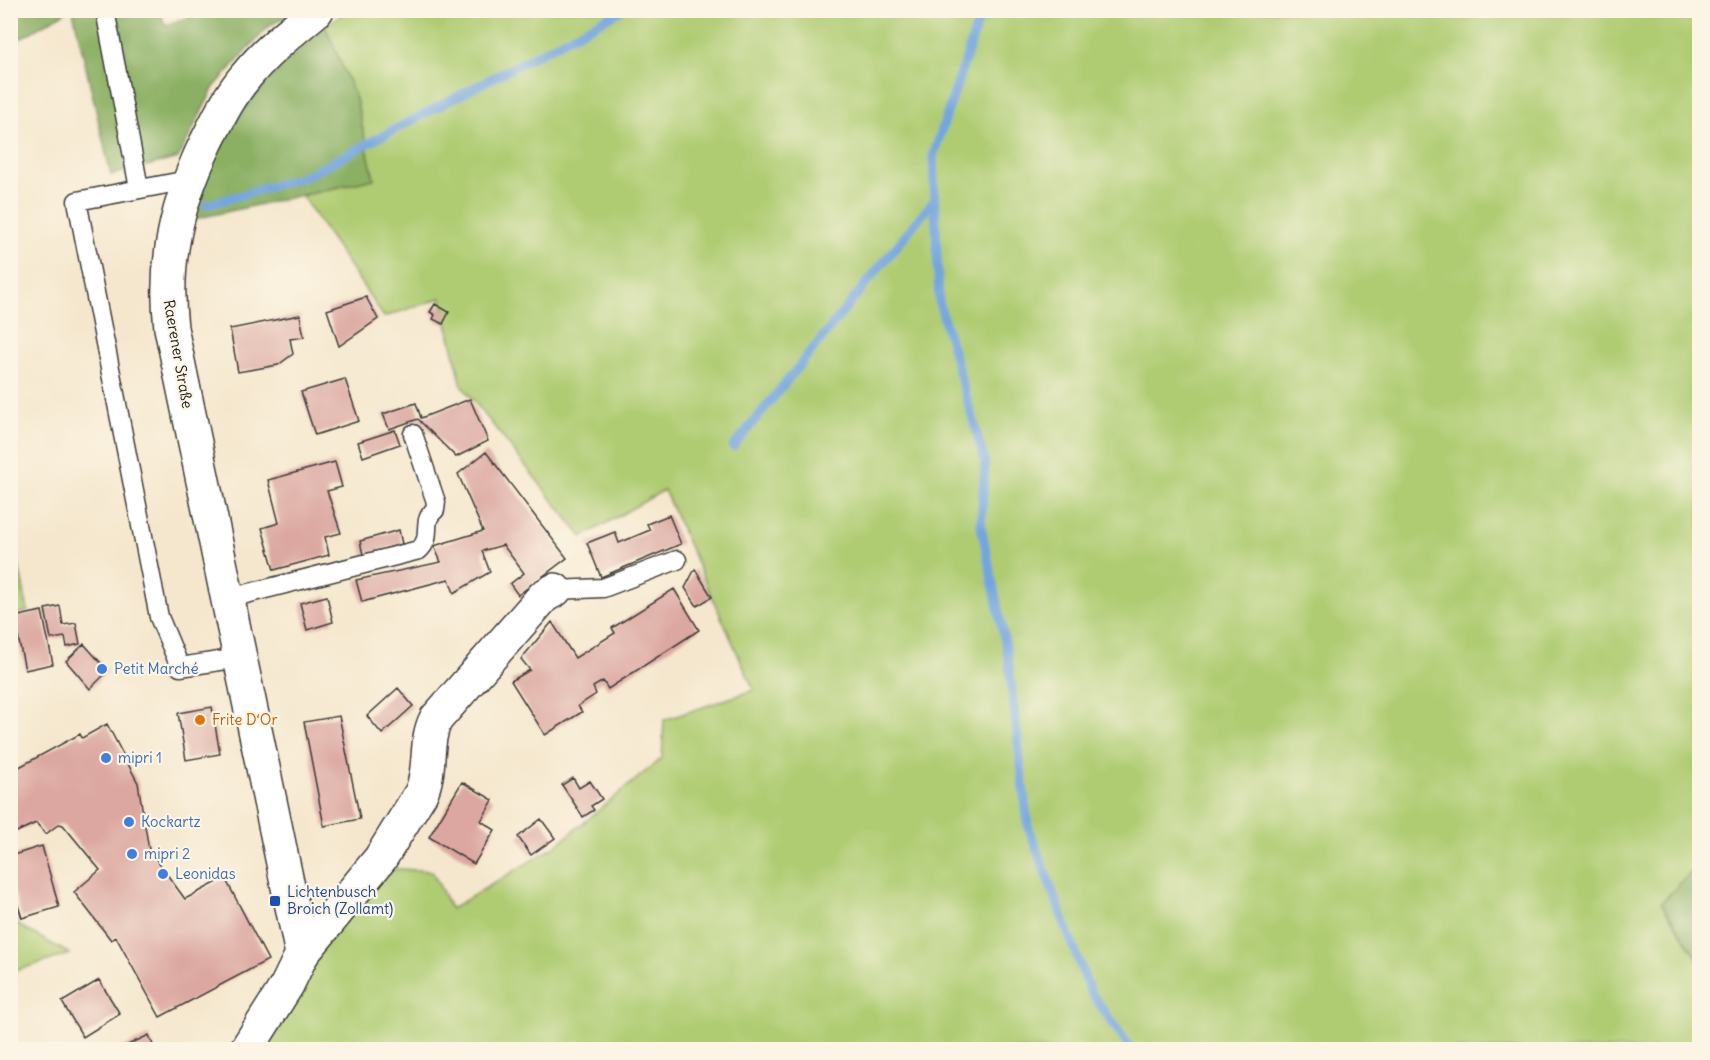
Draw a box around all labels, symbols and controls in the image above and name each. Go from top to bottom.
street label: Raerener Straße [160,298,197,410]
place label: Petit Marché [114,659,199,678]
marker: Petit Marché [95,662,109,676]
place label: Frite D‘Or [212,710,278,729]
marker: Frite D‘Or [193,713,207,727]
place label: mipri 1 [118,748,162,767]
marker: mipri 1 [99,751,113,765]
place label: Kockartz [141,812,201,831]
marker: Kockartz [122,815,136,829]
place label: mipri 2 [144,844,190,863]
marker: mipri 2 [125,847,139,861]
place label: Leonidas [175,864,236,883]
marker: Leonidas [156,867,170,881]
place label: Lichtenbusch Broich (Zollamt) [287,882,393,918]
marker: Lichtenbusch Broich (Zollamt) [268,894,282,908]

